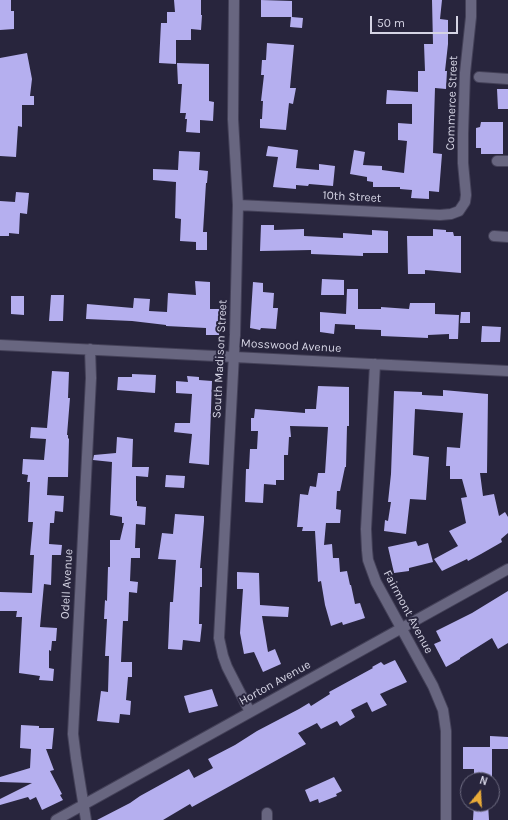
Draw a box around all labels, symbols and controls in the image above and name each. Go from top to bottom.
scale bar [372,8,460,34]
text: 50 m [377,16,405,30]
street label: Commerce Street [443,55,461,151]
street label: 10th Street [322,188,382,206]
street label: South Madison Street [210,299,230,419]
street label: Mosswood Avenue [240,336,342,356]
street label: Odell Avenue [58,549,76,619]
street label: Fairmont Avenue [380,568,436,656]
street label: Horton Avenue [237,657,313,709]
north arrow [460,772,500,812]
text: N [478,774,489,788]

